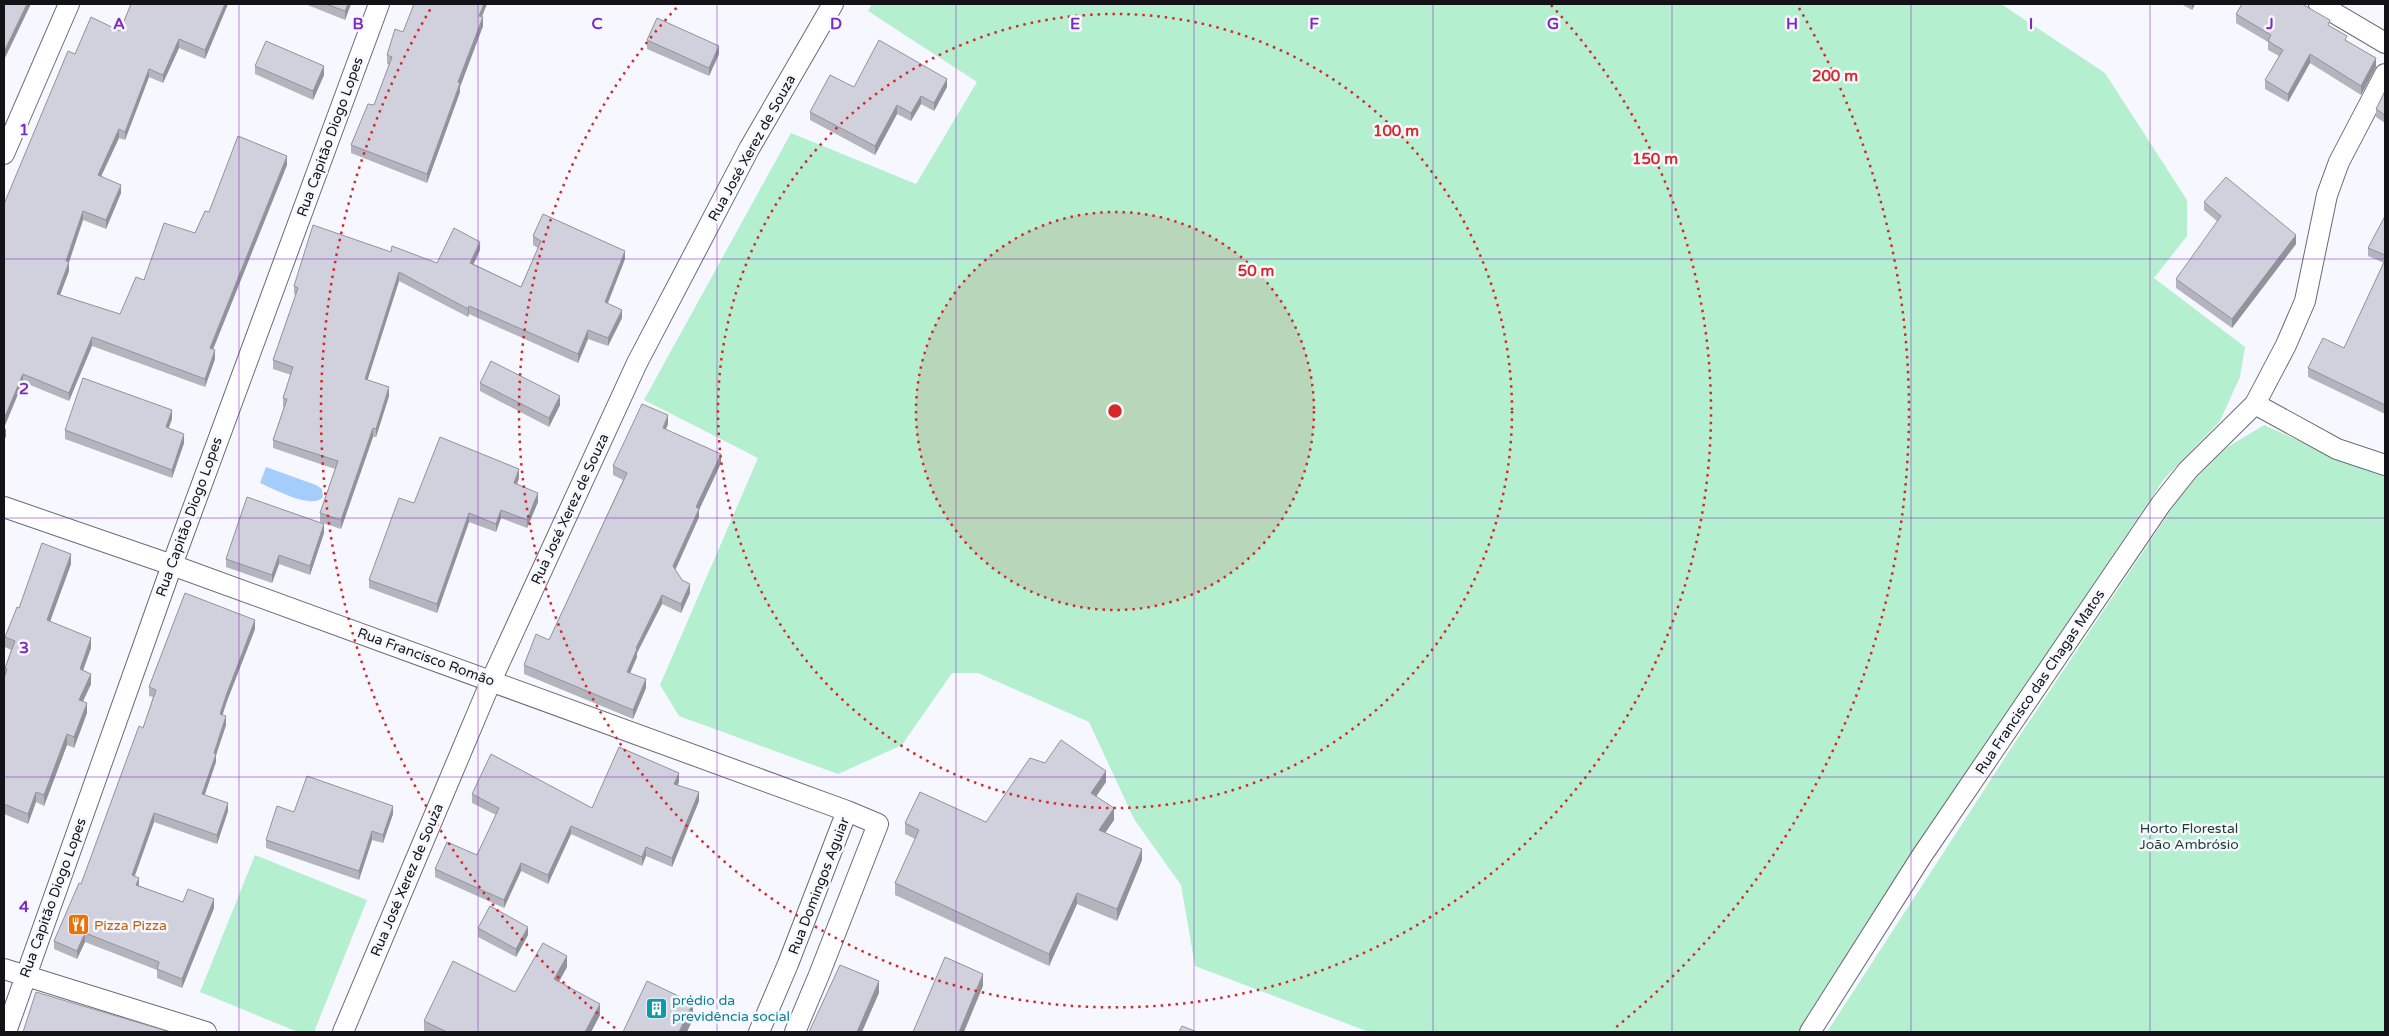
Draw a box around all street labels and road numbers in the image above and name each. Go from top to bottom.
street label: Rua Capitão Diogo Lopes [293,55,367,219]
street label: Rua José Xerez de Souza [705,72,799,224]
street label: Rua José Xerez de Souza [527,431,613,587]
street label: Rua Capitão Diogo Lopes [152,435,226,599]
street label: Rua Francisco das Chagas Matos [1972,586,2108,778]
street label: Rua Francisco Romão [355,624,497,690]
street label: Rua José Xerez de Souza [367,801,447,959]
street label: Rua Domingos Aguiar [785,814,853,957]
street label: Rua Capitão Diogo Lopes [16,816,90,980]

